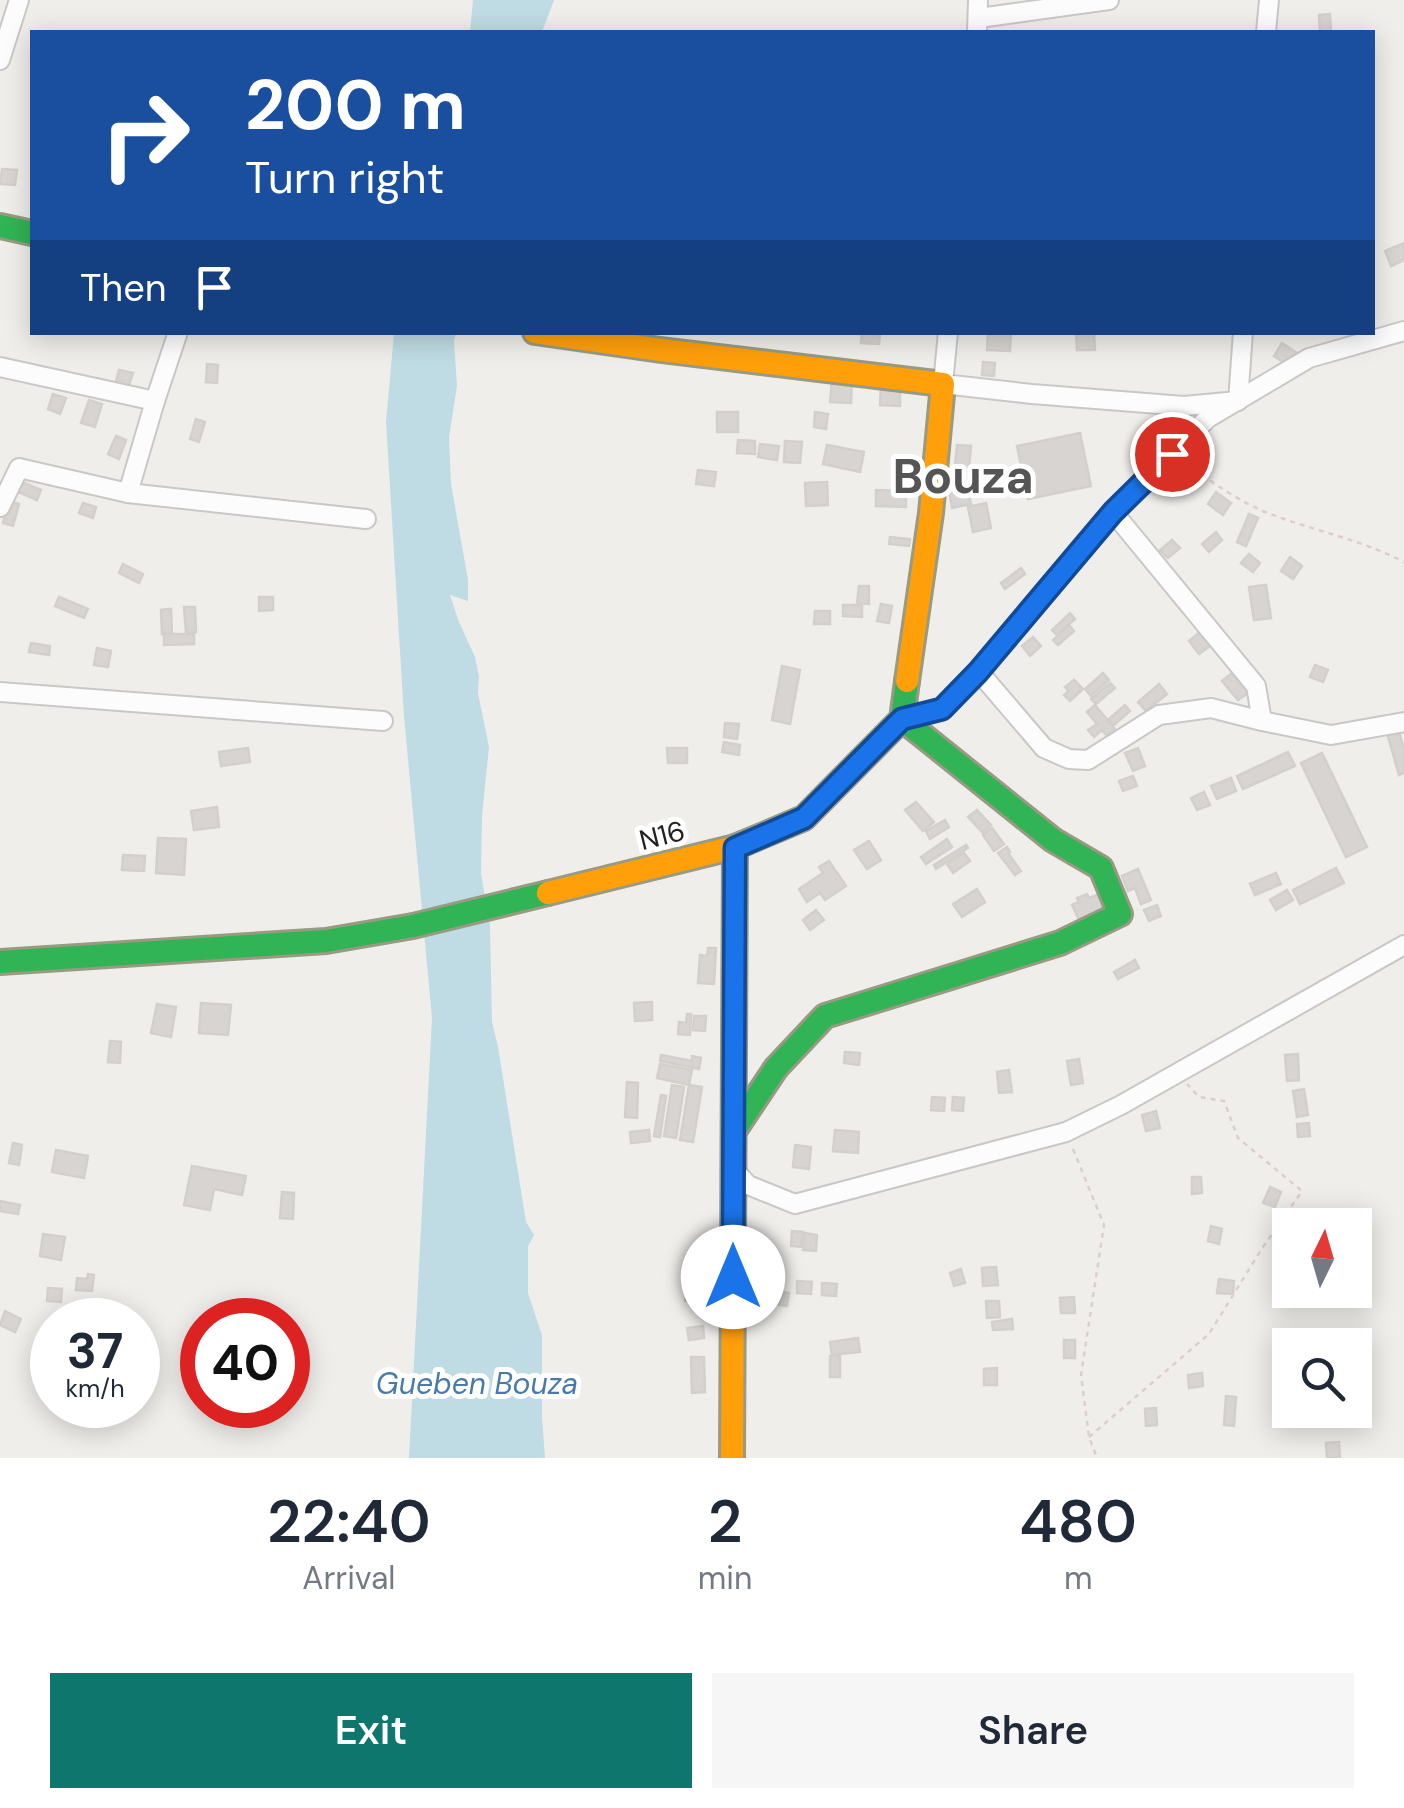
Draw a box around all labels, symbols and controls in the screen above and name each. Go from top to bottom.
text: 200 m [245,60,466,151]
icon: right [80,70,210,200]
text: Turn right [245,148,444,207]
icon: arrive [187,260,242,315]
text: Then [80,263,167,313]
pin [1130,412,1215,497]
icon: arrive [1145,427,1200,482]
district label: Bouza [892,445,1034,508]
street label: N16 [635,812,689,859]
north arrow [1272,1208,1372,1308]
map controls [1272,1208,1372,1428]
position arrow [681,1225,785,1329]
speed limit sign: 40 [180,1298,310,1428]
text: 37 [67,1318,123,1384]
button: search [1272,1328,1372,1428]
water label: Gueben Bouza [376,1364,578,1403]
text: km/h [65,1372,125,1405]
text: 22:40 [267,1482,431,1561]
text: 2 [708,1482,742,1561]
text: 480 [1019,1482,1137,1561]
text: Arrival [302,1557,395,1599]
text: min [698,1557,752,1599]
text: m [1064,1557,1092,1599]
button: Exit [50,1673,692,1788]
button: Share [712,1673,1354,1788]

